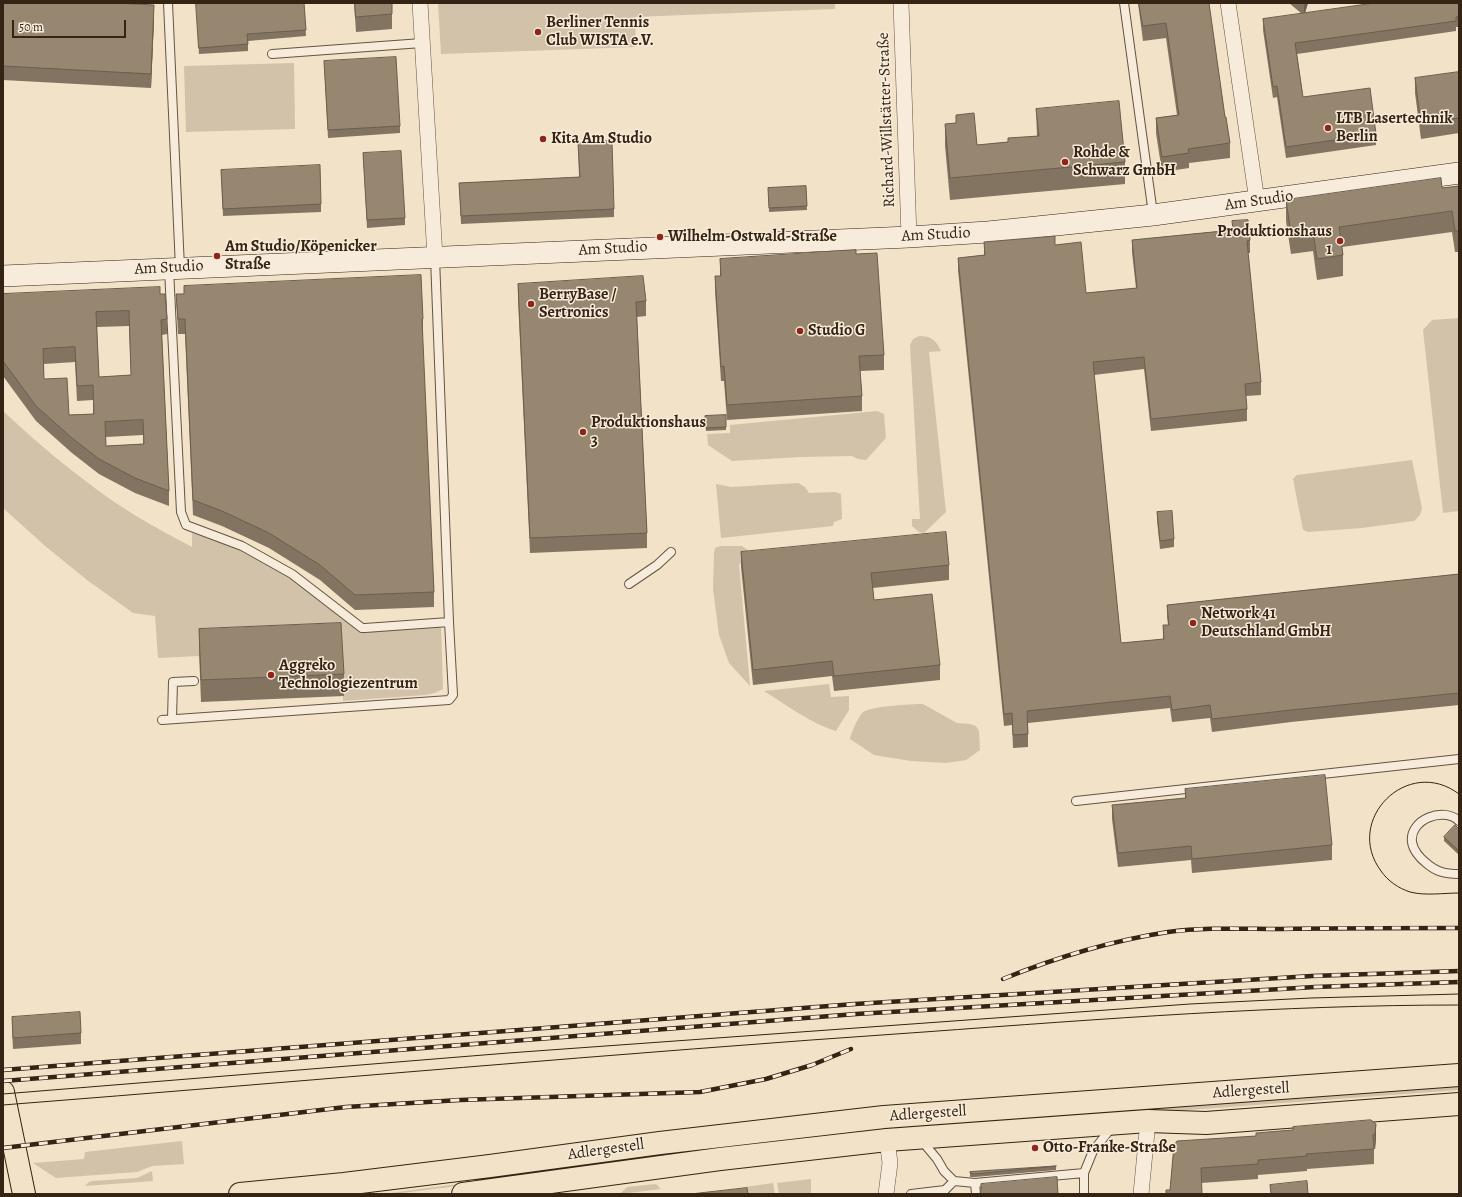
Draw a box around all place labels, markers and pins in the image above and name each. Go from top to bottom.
place label: Berliner Tennis Club WISTA e.V. [546,13,654,51]
marker: Berliner Tennis Club WISTA e.V. [533,27,543,37]
place label: LTB Lasertechnik Berlin [1336,109,1453,147]
marker: LTB Lasertechnik Berlin [1323,123,1333,133]
place label: Kita Am Studio [551,129,652,149]
marker: Kita Am Studio [538,134,548,144]
place label: Rohde & Schwarz GmbH [1073,143,1176,181]
marker: Rohde & Schwarz GmbH [1060,157,1070,167]
place label: Produktionshaus 1 [1217,222,1332,260]
place label: Wilhelm-Ostwald-Straße [668,227,837,247]
marker: Wilhelm-Ostwald-Straße [655,232,665,242]
marker: Produktionshaus 1 [1335,236,1345,246]
place label: Am Studio/Köpenicker Straße [225,237,377,275]
marker: Am Studio/Köpenicker Straße [212,251,222,261]
place label: BerryBase / Sertronics [539,285,616,323]
marker: BerryBase / Sertronics [526,299,536,309]
place label: Studio G [808,321,865,341]
marker: Studio G [795,326,805,336]
place label: Produktionshaus 3 [591,413,706,451]
marker: Produktionshaus 3 [578,427,588,437]
place label: Network 41 Deutschland GmbH [1201,604,1331,642]
marker: Network 41 Deutschland GmbH [1188,618,1198,628]
place label: Aggreko Technologiezentrum [279,656,418,694]
marker: Aggreko Technologiezentrum [266,670,276,680]
place label: Otto-Franke-Straße [1043,1138,1176,1158]
marker: Otto-Franke-Straße [1030,1143,1040,1153]

